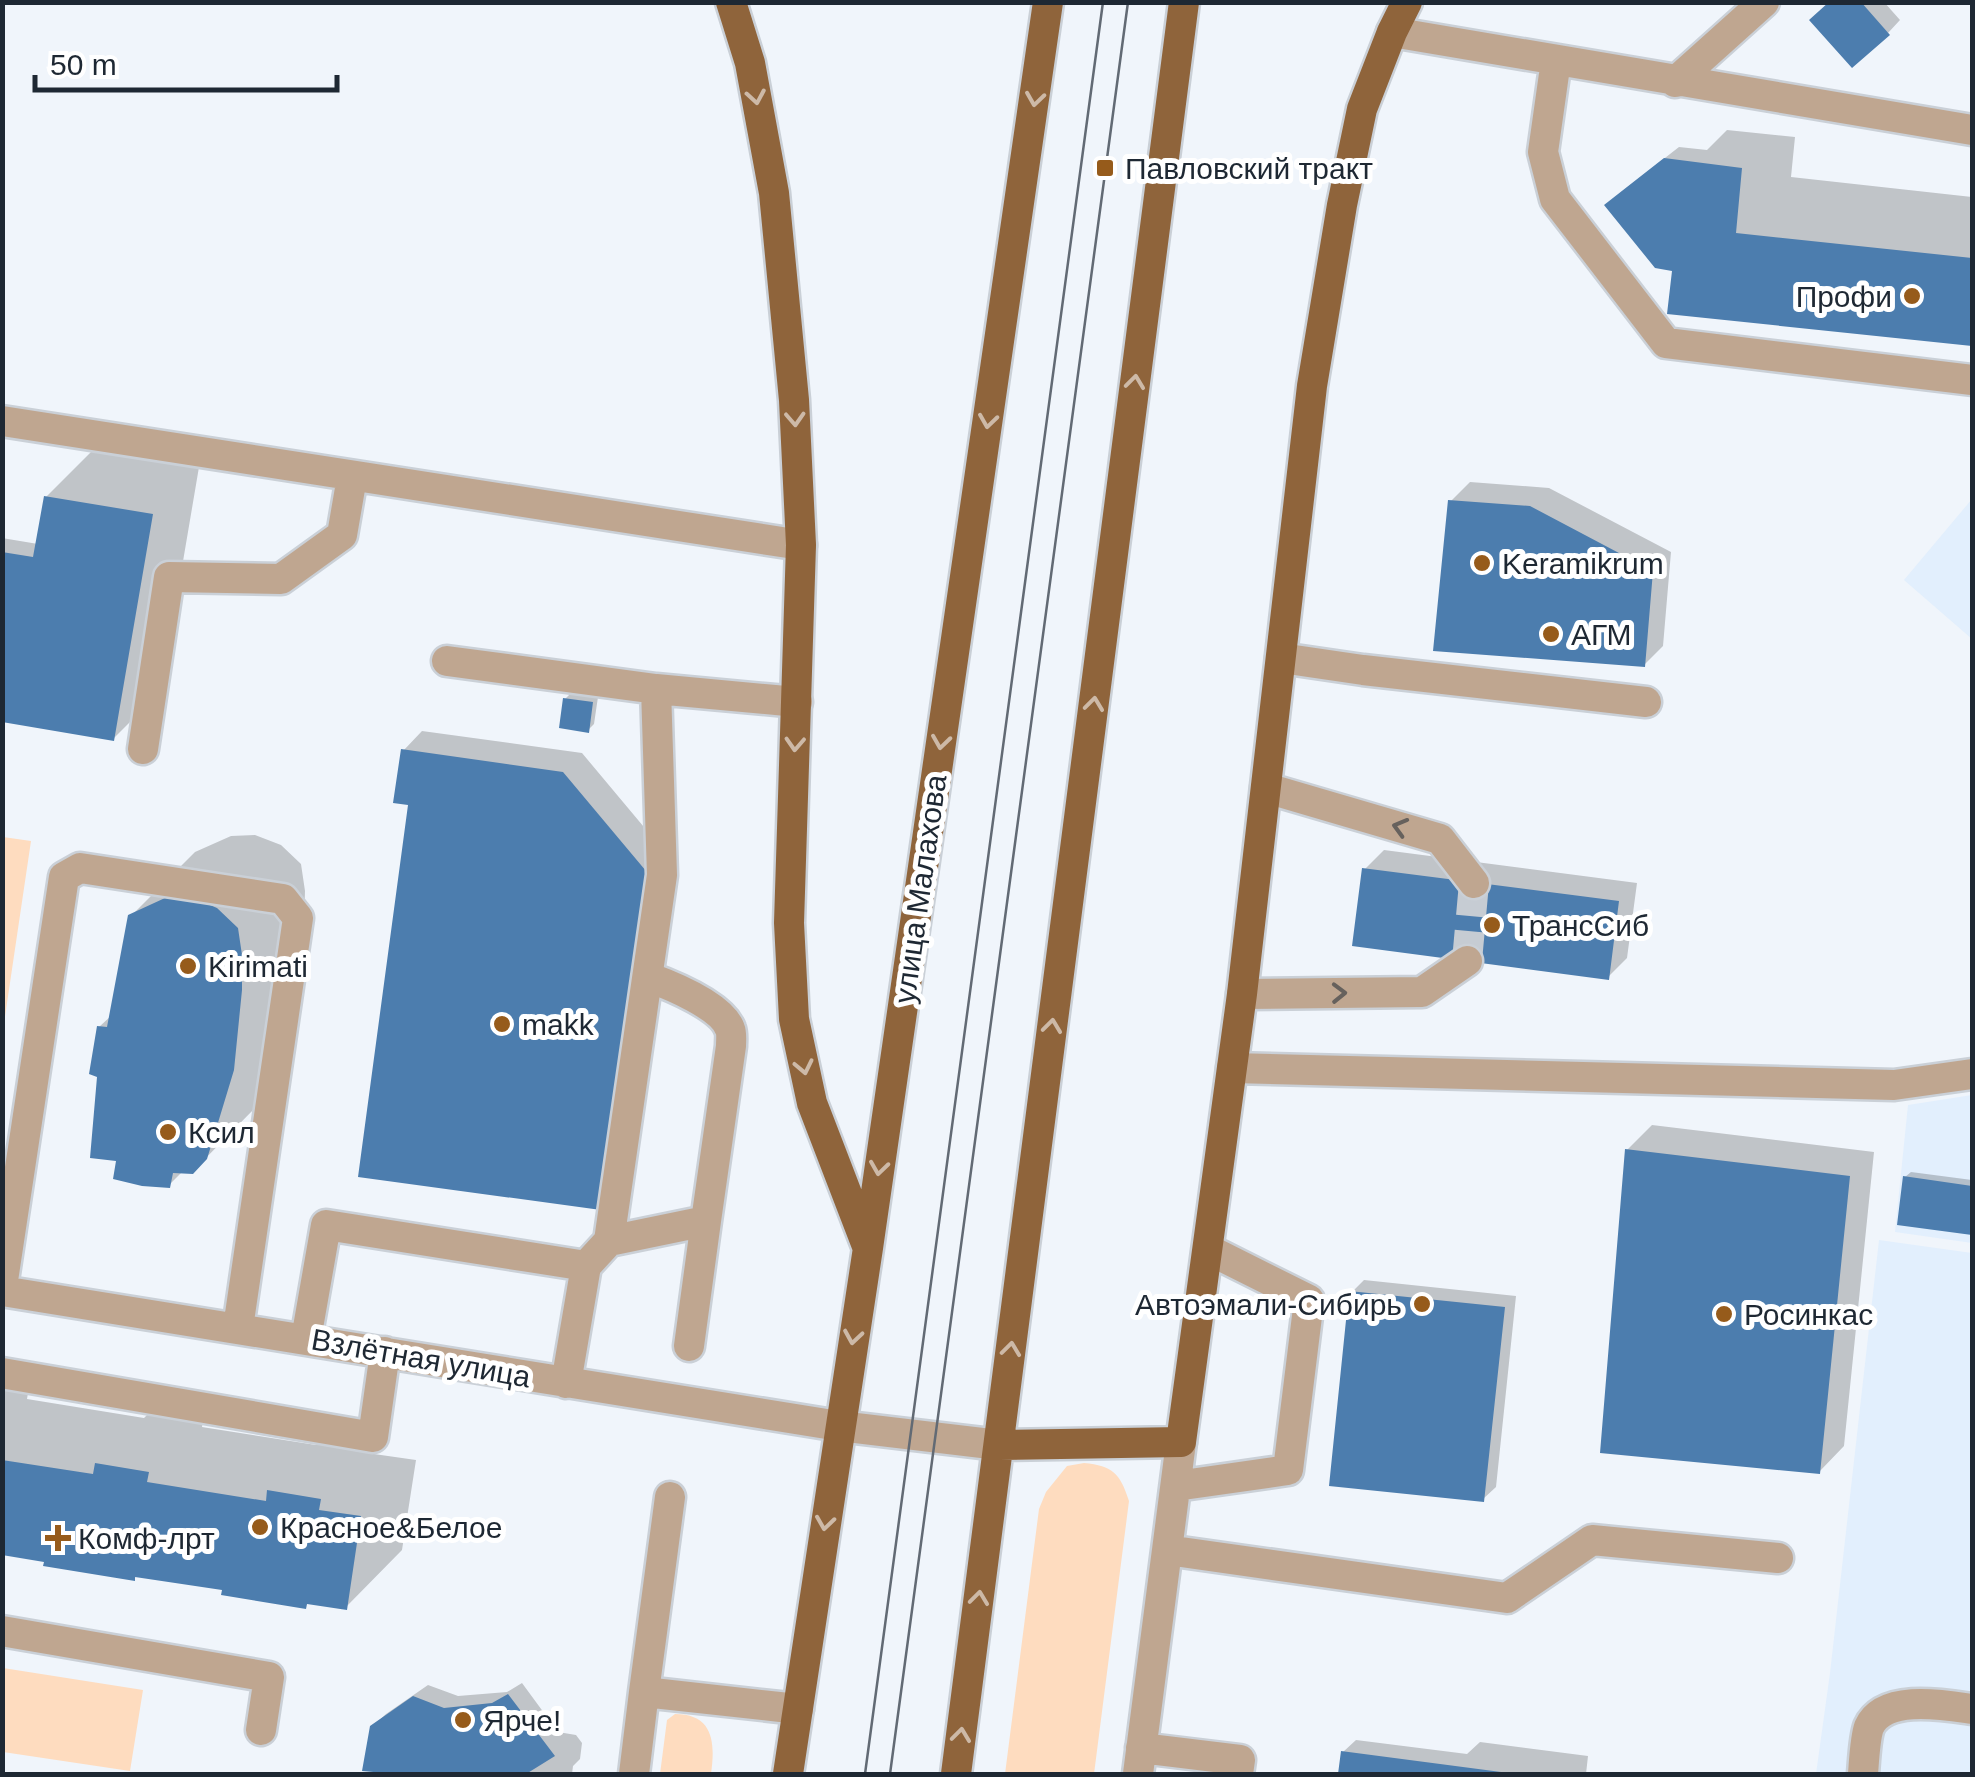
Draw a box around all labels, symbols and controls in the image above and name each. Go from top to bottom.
scale bar [35,30,338,92]
text: 50 m [50,48,117,81]
one-way arrow [745,88,766,105]
one-way arrow [1026,91,1047,107]
place label: Павловский тракт [1125,152,1373,185]
marker: Павловский тракт [1094,157,1116,179]
place label: Профи [1796,280,1892,313]
marker: Профи [1901,285,1923,307]
one-way arrow [1124,373,1145,389]
one-way arrow [784,411,805,427]
one-way arrow [979,412,1000,429]
place label: Keramikrum [1502,547,1664,580]
marker: Keramikrum [1471,552,1493,574]
place label: АГМ [1571,618,1632,651]
marker: АГМ [1540,623,1562,645]
one-way arrow [1082,696,1103,712]
one-way arrow [932,734,953,751]
one-way arrow [785,736,806,752]
street label: улица Малахова [888,772,952,1005]
one-way arrow [1392,818,1409,839]
place label: ТрансСиб [1512,909,1649,942]
marker: ТрансСиб [1481,914,1503,936]
place label: Kirimati [208,950,308,983]
marker: Kirimati [177,955,199,977]
one-way arrow [1332,982,1348,1003]
place label: makk [522,1008,595,1041]
marker: makk [491,1013,513,1035]
one-way arrow [1041,1018,1062,1034]
one-way arrow [793,1058,814,1075]
place label: Ксил [188,1116,255,1149]
marker: Ксил [157,1121,179,1143]
one-way arrow [870,1159,891,1176]
place label: Автоэмали-Сибирь [1135,1288,1402,1321]
marker: Автоэмали-Сибирь [1411,1293,1433,1315]
place label: Росинкас [1744,1298,1873,1331]
marker: Росинкас [1713,1303,1735,1325]
street label: Взлётная улица [309,1323,533,1394]
one-way arrow [843,1329,864,1346]
one-way arrow [1000,1340,1021,1356]
place label: Красное&Белое [280,1511,502,1544]
one-way arrow [816,1515,837,1531]
marker: Красное&Белое [249,1516,271,1538]
place label: Комф-лрт [78,1522,215,1555]
marker: Комф-лрт [47,1527,69,1549]
one-way arrow [967,1590,988,1607]
place label: Ярче! [483,1704,561,1737]
marker: Ярче! [452,1709,474,1731]
one-way arrow [950,1726,971,1742]

